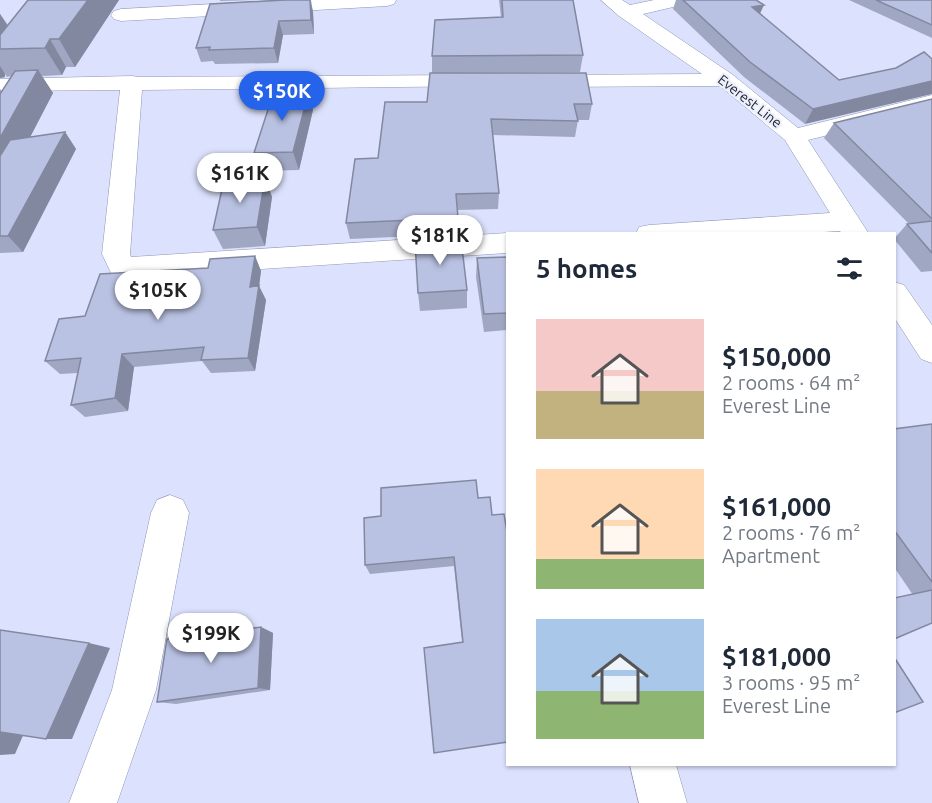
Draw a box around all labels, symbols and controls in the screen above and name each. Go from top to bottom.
pin: $150K [240,71,324,122]
street label: Everest Line [715,71,785,131]
text: $150K [253,79,311,102]
pin: $161K [198,153,282,204]
text: $161K [211,161,269,184]
pin: $181K [398,215,482,266]
text: $181K [411,223,469,246]
icon: filters [833,252,866,285]
text: 5 homes [536,254,637,283]
pin: $105K [116,270,200,321]
text: $105K [129,278,187,301]
text: $150,000 [722,342,831,371]
icon: home [584,343,656,415]
text: 2 rooms · 64 m² [722,371,860,394]
text: Everest Line [722,394,831,417]
text: $161,000 [722,492,831,521]
icon: home [584,493,656,565]
text: 2 rooms · 76 m² [722,521,860,544]
text: Apartment [722,544,820,567]
pin: $199K [169,613,253,664]
text: $199K [182,621,240,644]
text: $181,000 [722,642,831,671]
icon: home [584,643,656,715]
text: 3 rooms · 95 m² [722,671,860,694]
text: Everest Line [722,694,831,717]

